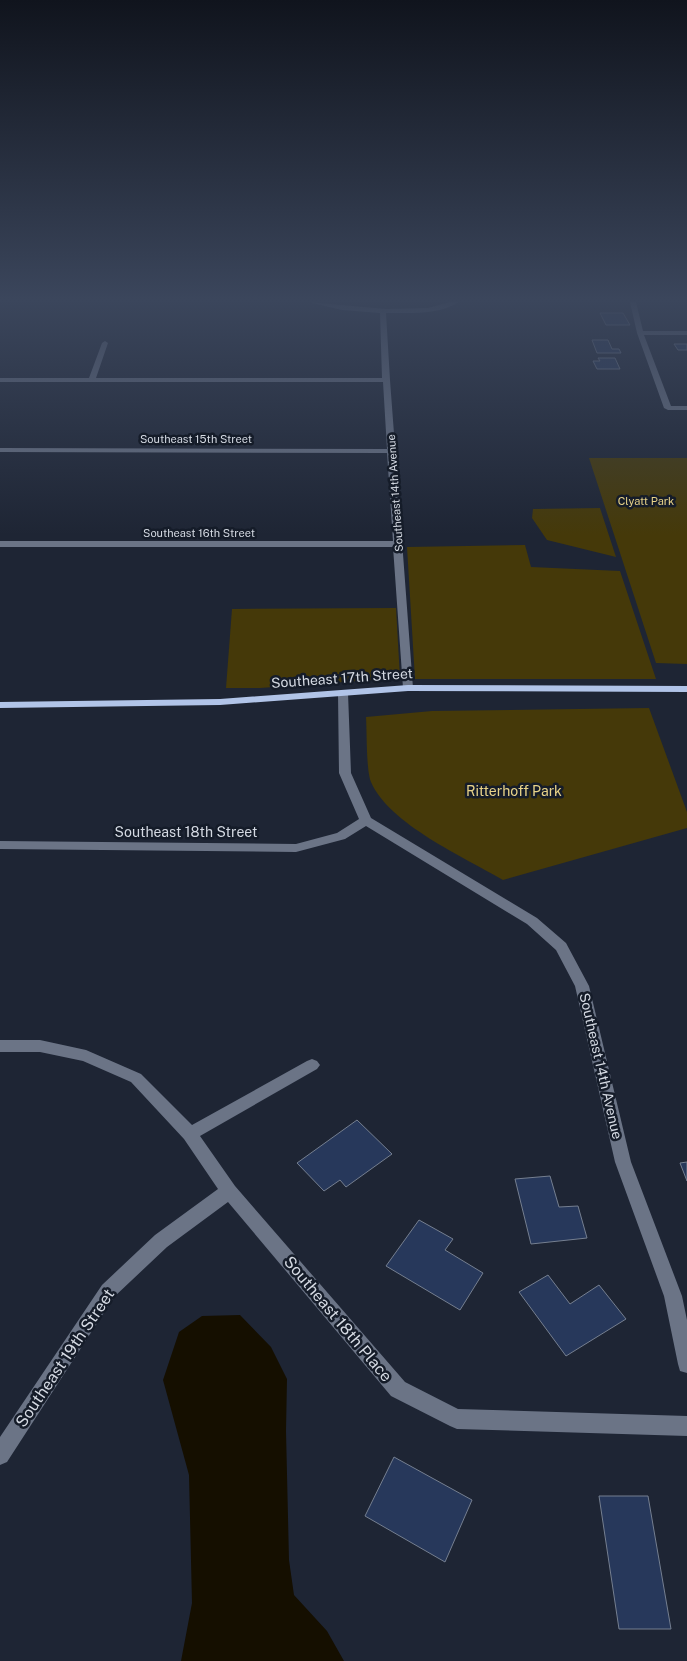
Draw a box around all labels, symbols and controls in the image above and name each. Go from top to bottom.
street label: Southeast 15th Street [140,433,252,445]
street label: Southeast 14th Avenue [385,434,405,552]
park label: Clyatt Park [618,495,674,507]
street label: Southeast 16th Street [143,527,255,539]
street label: Southeast 17th Street [271,665,413,691]
park label: Ritterhoff Park [466,783,562,799]
street label: Southeast 18th Street [115,824,257,840]
street label: Southeast 14th Avenue [576,991,626,1141]
street label: Southeast 18th Place [280,1252,396,1386]
street label: Southeast 19th Street [12,1285,118,1431]

